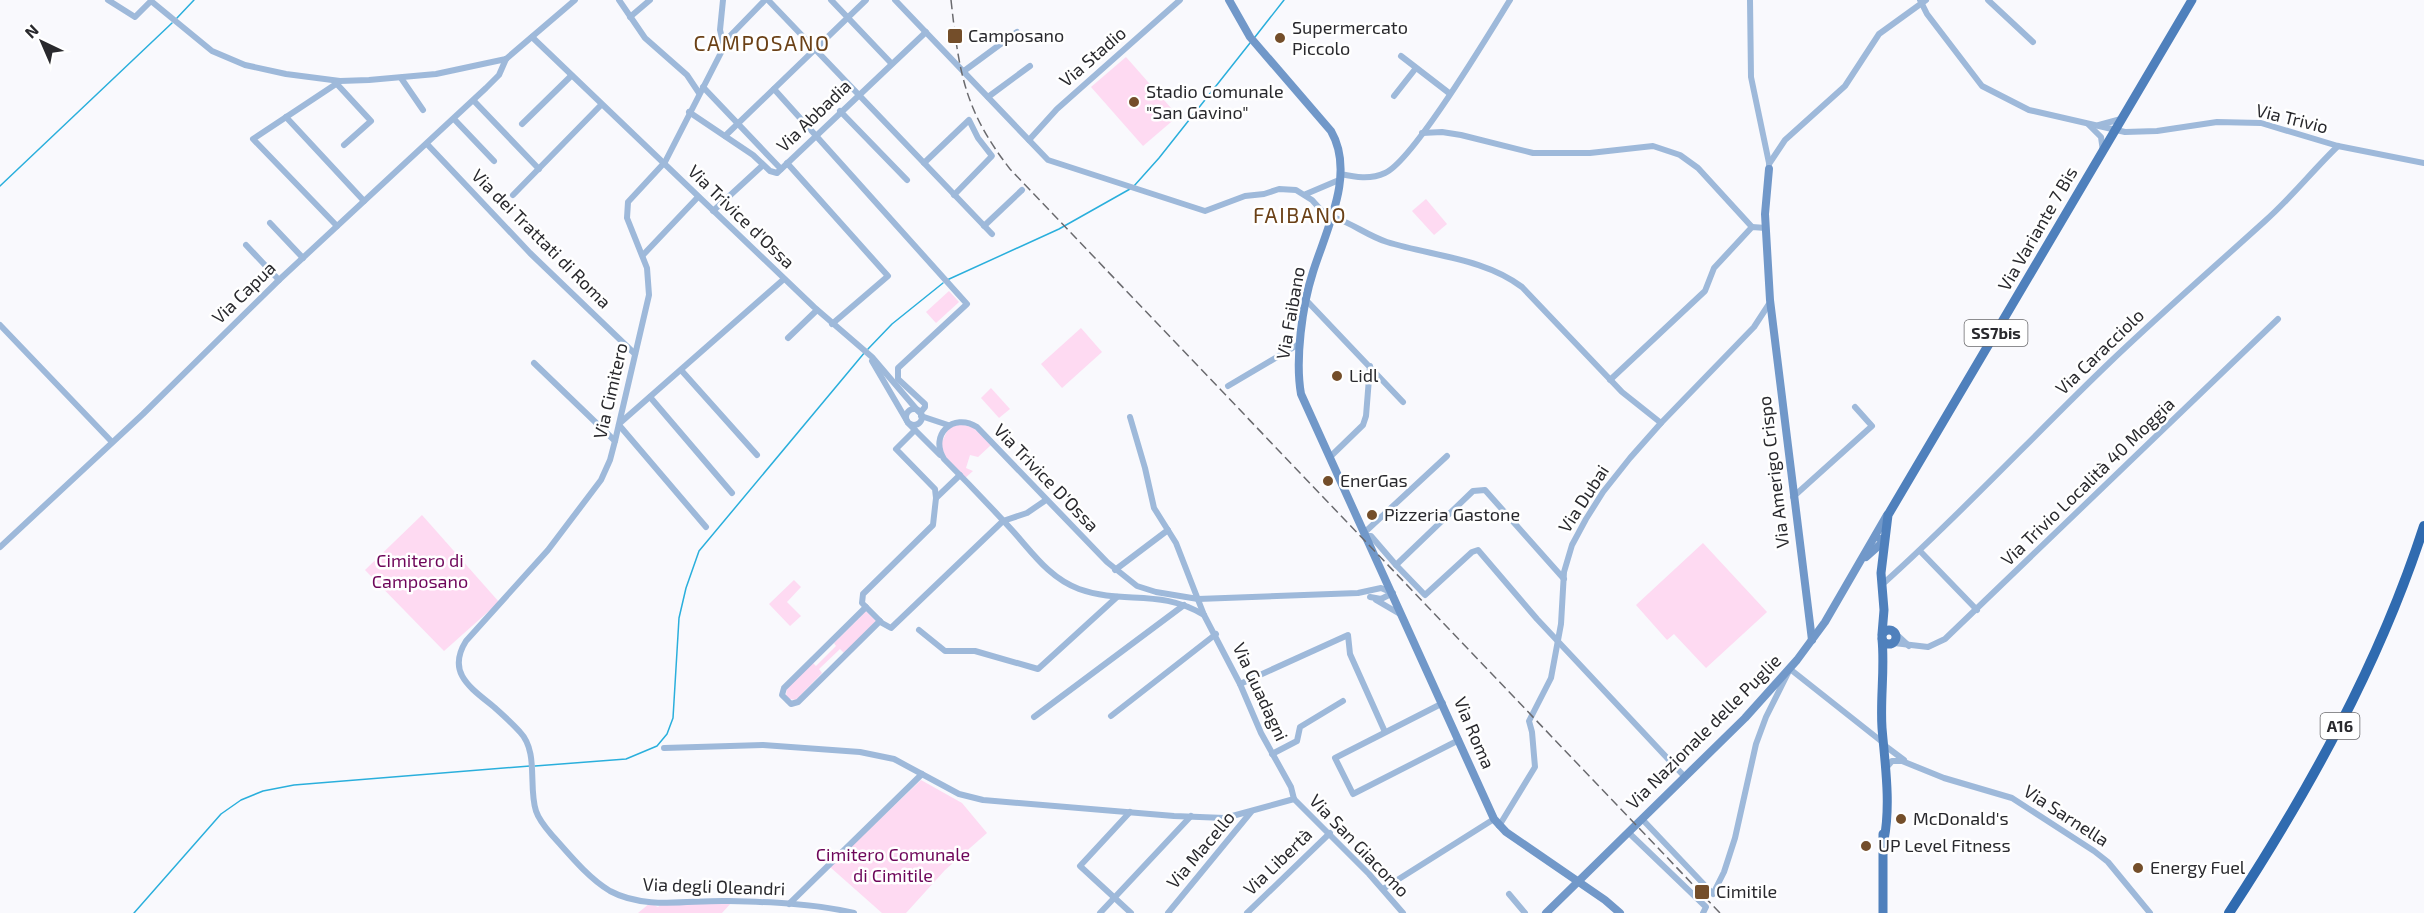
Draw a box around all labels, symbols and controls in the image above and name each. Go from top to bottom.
north arrow [12,12,72,72]
place label: Supermercato Piccolo [1292,16,1408,59]
text: N [20,20,42,42]
street label: Via Stadio [1055,21,1130,91]
place label: Camposano [968,24,1064,46]
marker: Camposano [946,27,964,45]
district label: CAMPOSANO [693,30,831,55]
marker: Supermercato Piccolo [1273,31,1287,45]
street label: Via Abbadia [771,74,855,156]
place label: Stadio Comunale "San Gavino" [1146,80,1284,123]
marker: Stadio Comunale "San Gavino" [1127,95,1141,109]
street label: Via Trivio [2254,98,2331,138]
street label: Via Trivice d'Ossa [684,160,800,273]
street label: Via Variante 7 Bis [1993,162,2082,295]
street label: Via dei Trattati di Roma [467,164,616,313]
district label: FAIBANO [1253,202,1347,227]
street label: Via Capua [207,257,280,328]
street label: Via Faibano [1271,265,1309,361]
street label: Via Caracciolo [2051,304,2148,399]
road number: SS7bis [1964,320,2028,346]
street label: Via Cimitero [588,341,632,441]
place label: Lidl [1349,364,1379,386]
marker: Lidl [1330,369,1344,383]
street label: Via Trivio Località 40 Moggia [1996,393,2179,570]
street label: Via Amerigo Crispo [1753,395,1793,549]
street label: Via Trivice D'Ossa [990,419,1104,536]
street label: Via Dubai [1553,461,1613,536]
place label: EnerGas [1340,469,1408,491]
marker: EnerGas [1321,474,1335,488]
place label: Pizzeria Gastone [1384,503,1520,525]
marker: Pizzeria Gastone [1365,508,1379,522]
park label: Cimitero di Camposano [372,549,468,592]
street label: Via Guadagni [1229,639,1293,744]
street label: Via Nazionale delle Puglie [1621,649,1785,813]
street label: Via Roma [1450,693,1500,772]
road number: A16 [2320,713,2360,739]
street label: Via Sarnella [2020,779,2113,851]
street label: Via San Giacomo [1305,789,1414,901]
street label: Via Macello [1162,806,1239,893]
place label: McDonald's [1913,807,2009,829]
marker: McDonald's [1894,812,1908,826]
street label: Via Libertà [1238,823,1316,899]
place label: UP Level Fitness [1878,834,2011,856]
marker: UP Level Fitness [1859,839,1873,853]
park label: Cimitero Comunale di Cimitile [816,843,970,886]
place label: Energy Fuel [2150,856,2246,878]
marker: Energy Fuel [2131,861,2145,875]
street label: Via degli Oleandri [642,873,786,899]
place label: Cimitile [1716,880,1777,902]
marker: Cimitile [1693,883,1711,901]

